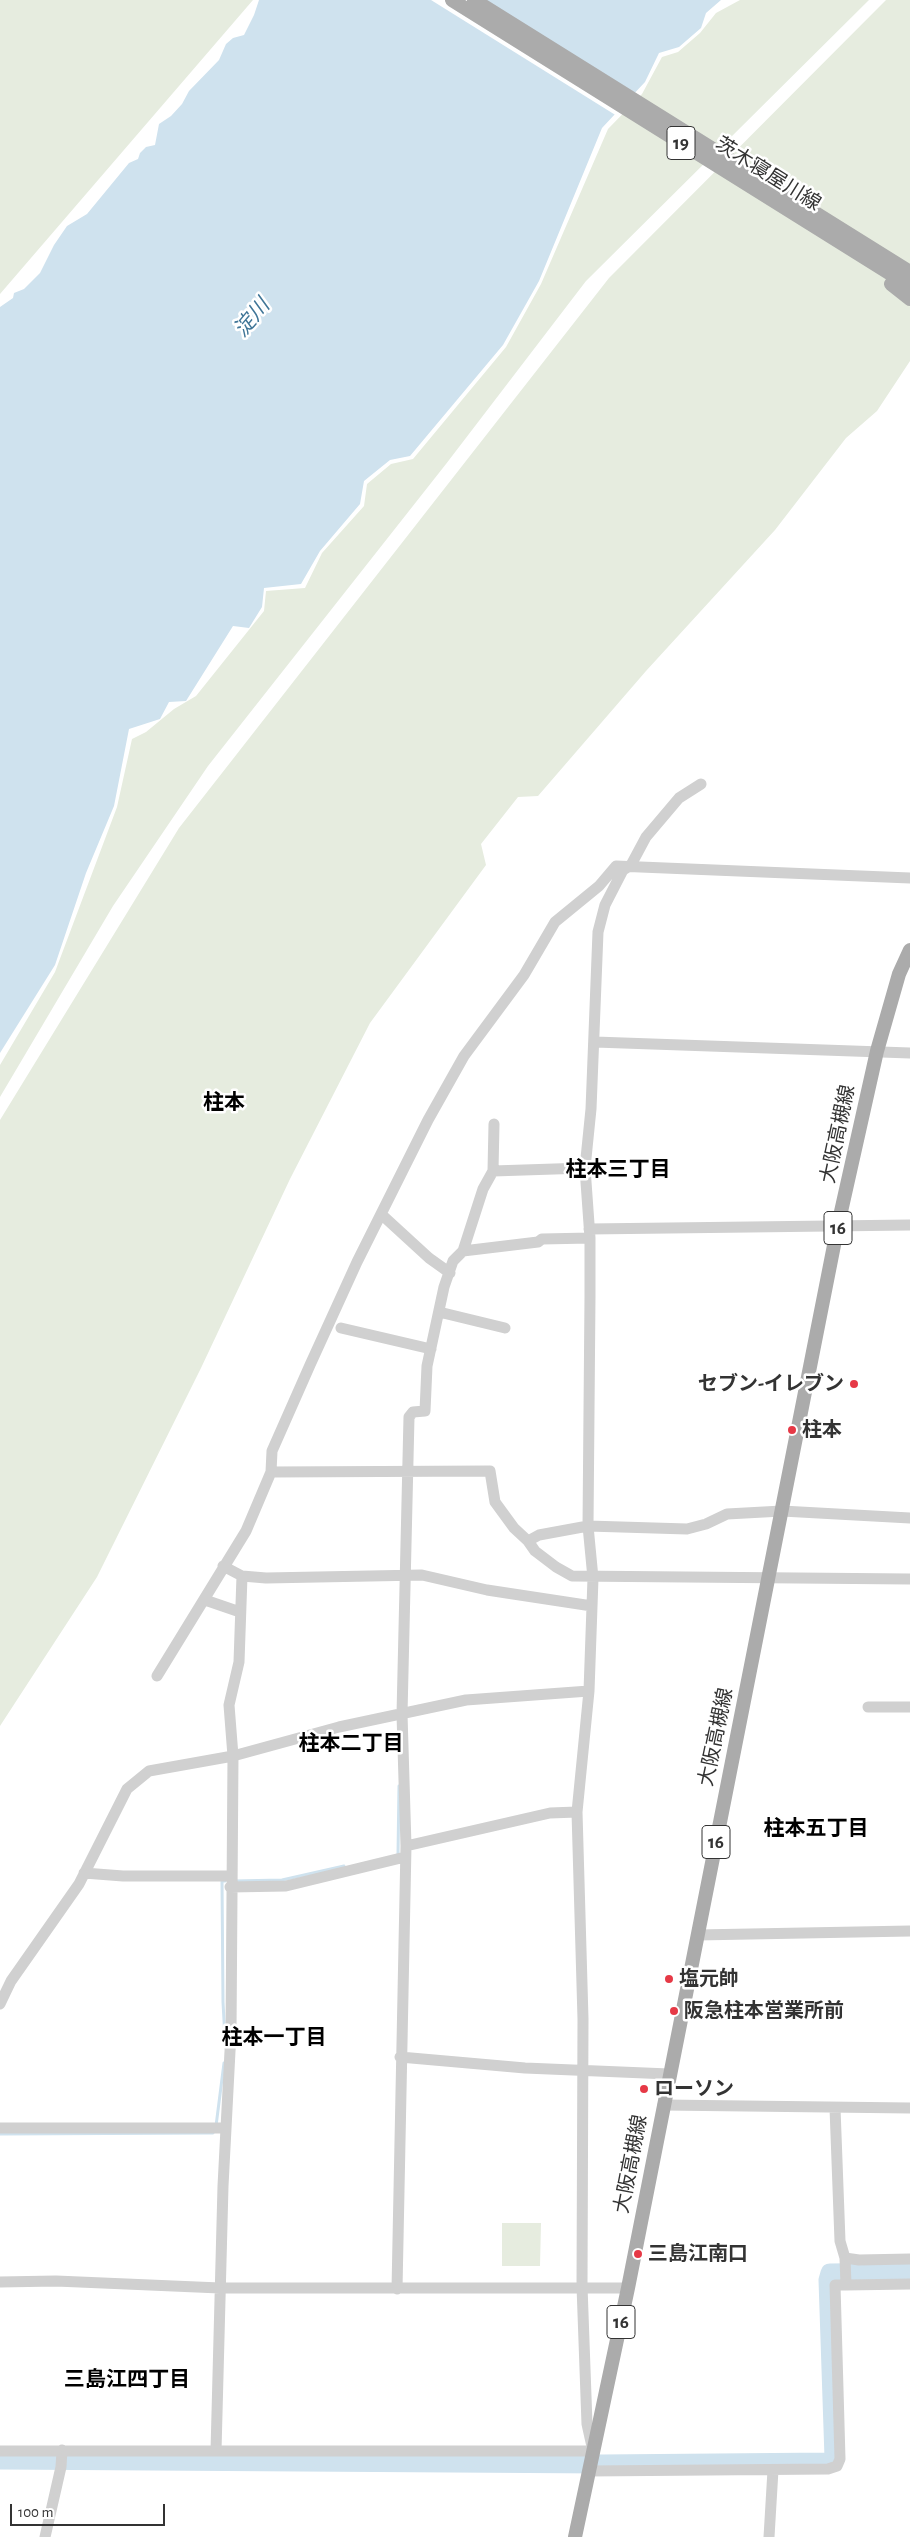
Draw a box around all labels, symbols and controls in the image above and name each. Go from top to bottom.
road number: 19 [667,126,695,160]
street label: 茨木寝屋川線 [711,132,825,216]
water label: 淀川 [229,294,275,342]
street label: 大阪高槻線 [816,1083,860,1185]
district label: 柱本 [203,1090,245,1116]
district label: 柱本三丁目 [566,1157,670,1183]
road number: 16 [824,1212,852,1244]
place label: セブン-イレブン [698,1372,844,1396]
marker: セブン-イレブン [848,1378,860,1390]
place label: 柱本 [802,1418,842,1442]
marker: 柱本 [786,1424,798,1436]
street label: 大阪高槻線 [694,1686,738,1788]
district label: 柱本二丁目 [299,1731,403,1757]
district label: 柱本五丁目 [764,1816,868,1842]
road number: 16 [702,1825,730,1858]
place label: 塩元帥 [679,1967,739,1991]
marker: 塩元帥 [663,1973,675,1985]
place label: 阪急柱本営業所前 [684,1999,844,2023]
marker: 阪急柱本営業所前 [668,2005,680,2017]
district label: 柱本一丁目 [222,2025,326,2051]
place label: ローソン [654,2077,734,2101]
marker: ローソン [638,2083,650,2095]
street label: 大阪高槻線 [610,2113,652,2215]
place label: 三島江南口 [648,2242,748,2266]
marker: 三島江南口 [632,2248,644,2260]
road number: 16 [607,2306,635,2338]
district label: 三島江四丁目 [64,2367,190,2393]
scale bar [12,2494,168,2526]
text: 100 m [18,2505,53,2520]

